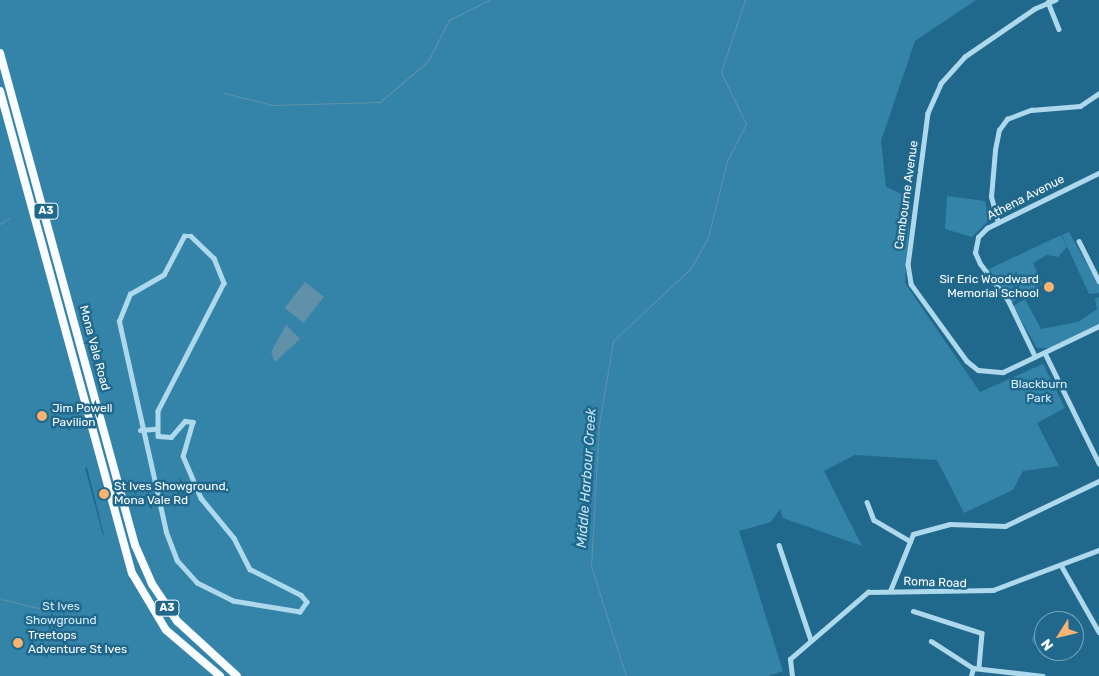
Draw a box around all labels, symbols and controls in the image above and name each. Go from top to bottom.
street label: Cambourne Avenue [892,140,922,250]
street label: Athena Avenue [985,172,1067,224]
road number: A3 [32,202,60,220]
place label: Sir Eric Woodward Memorial School [939,273,1039,301]
marker: Sir Eric Woodward Memorial School [1043,281,1055,293]
street label: Mona Vale Road [76,304,112,392]
park label: Blackburn Park [1011,378,1067,406]
place label: Jim Powell Pavilion [52,402,112,430]
water label: Middle Harbour Creek [574,407,600,549]
marker: Jim Powell Pavilion [36,410,48,422]
place label: St Ives Showground, Mona Vale Rd [114,480,229,508]
marker: St Ives Showground, Mona Vale Rd [98,488,110,500]
street label: Roma Road [903,575,967,591]
park label: St Ives Showground [25,600,97,628]
road number: A3 [153,600,181,616]
north arrow [1034,611,1084,661]
place label: Treetops Adventure St Ives [28,629,127,657]
text: N [1037,635,1057,654]
marker: Treetops Adventure St Ives [12,637,24,649]

